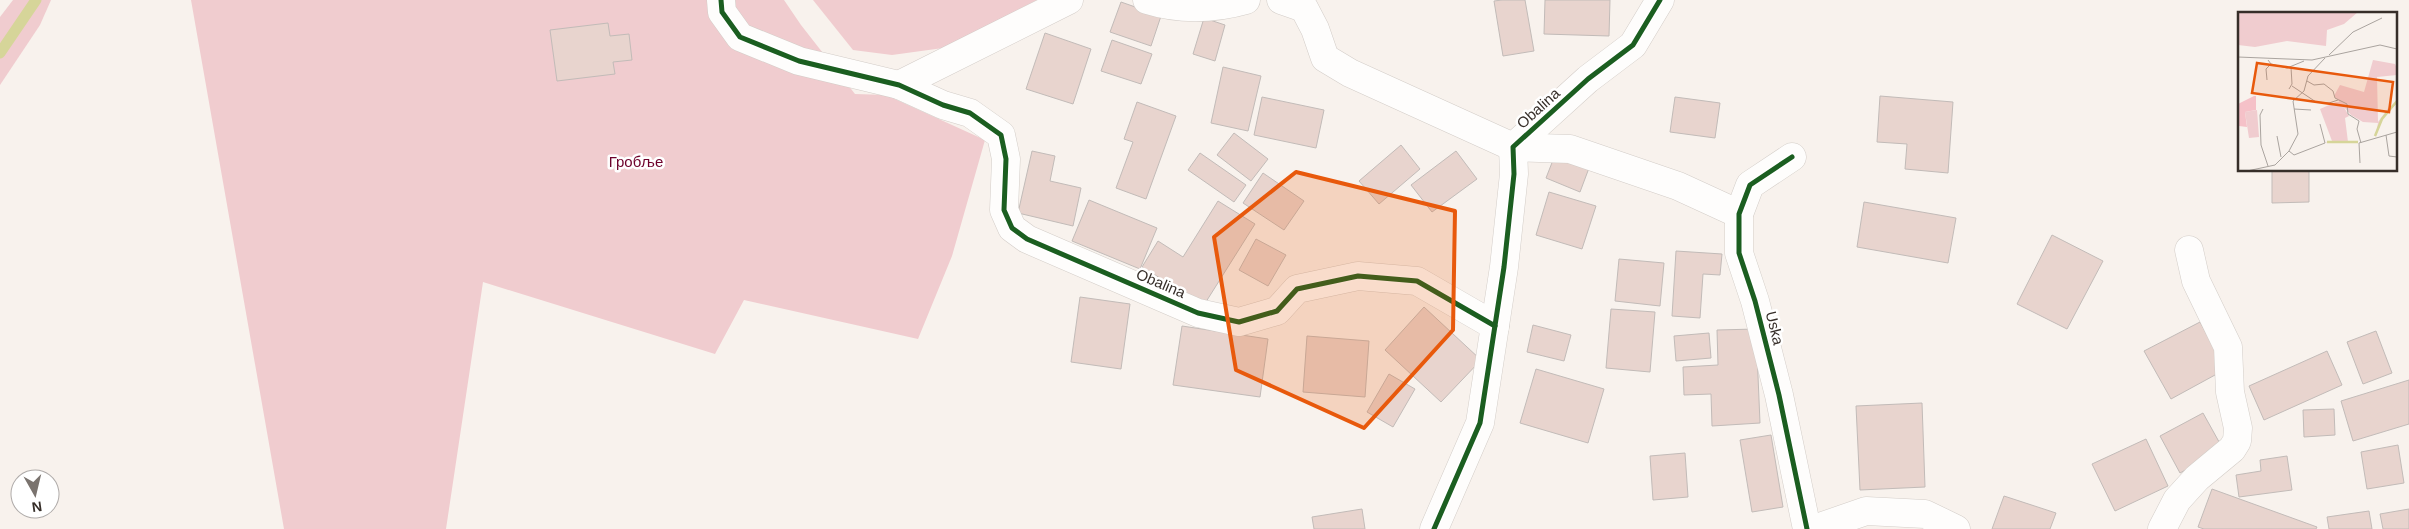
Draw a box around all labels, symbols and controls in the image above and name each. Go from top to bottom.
inset map [2238,12,2396,171]
street label: Obalina [1513,84,1563,132]
park label: Гробље [609,153,663,170]
street label: Obalina [1134,265,1189,301]
street label: Uska [1763,309,1788,347]
north arrow [10,469,60,519]
text: N [31,498,43,516]

